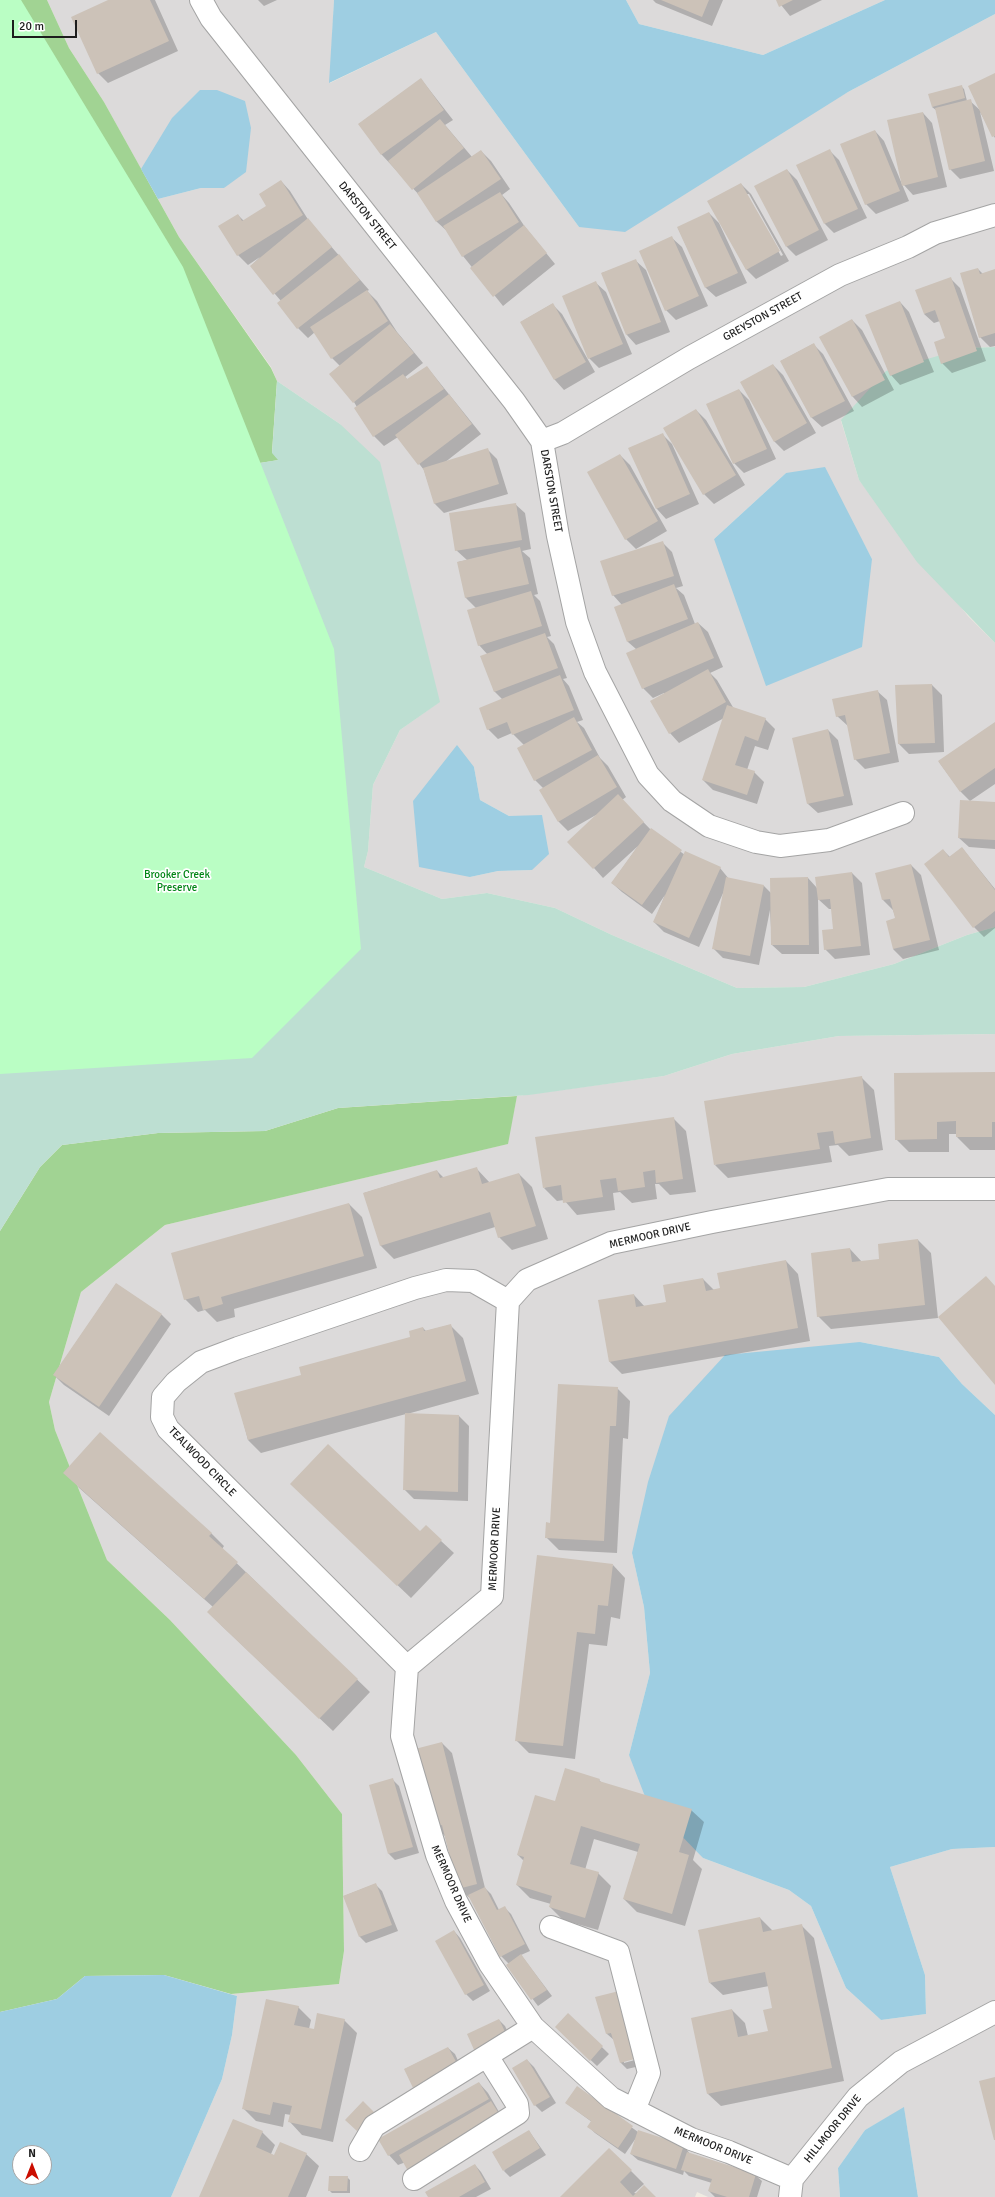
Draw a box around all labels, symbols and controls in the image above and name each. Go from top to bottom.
scale bar [14,12,79,38]
text: 20 m [19,19,44,34]
street label: DARSTON STREET [335,179,399,253]
street label: GREYSTON STREET [721,290,805,344]
street label: DARSTON STREET [537,448,565,534]
park label: Brooker Creek Preserve [144,868,210,894]
street label: MERMOOR DRIVE [608,1220,692,1252]
street label: TEALWOOD CIRCLE [165,1424,239,1500]
street label: MERMOOR DRIVE [486,1507,504,1591]
street label: MERMOOR DRIVE [428,1843,474,1925]
street label: HILLMOOR DRIVE [802,2092,864,2166]
street label: MERMOOR DRIVE [672,2124,754,2168]
north arrow [12,2145,52,2185]
text: N [28,2147,36,2160]

